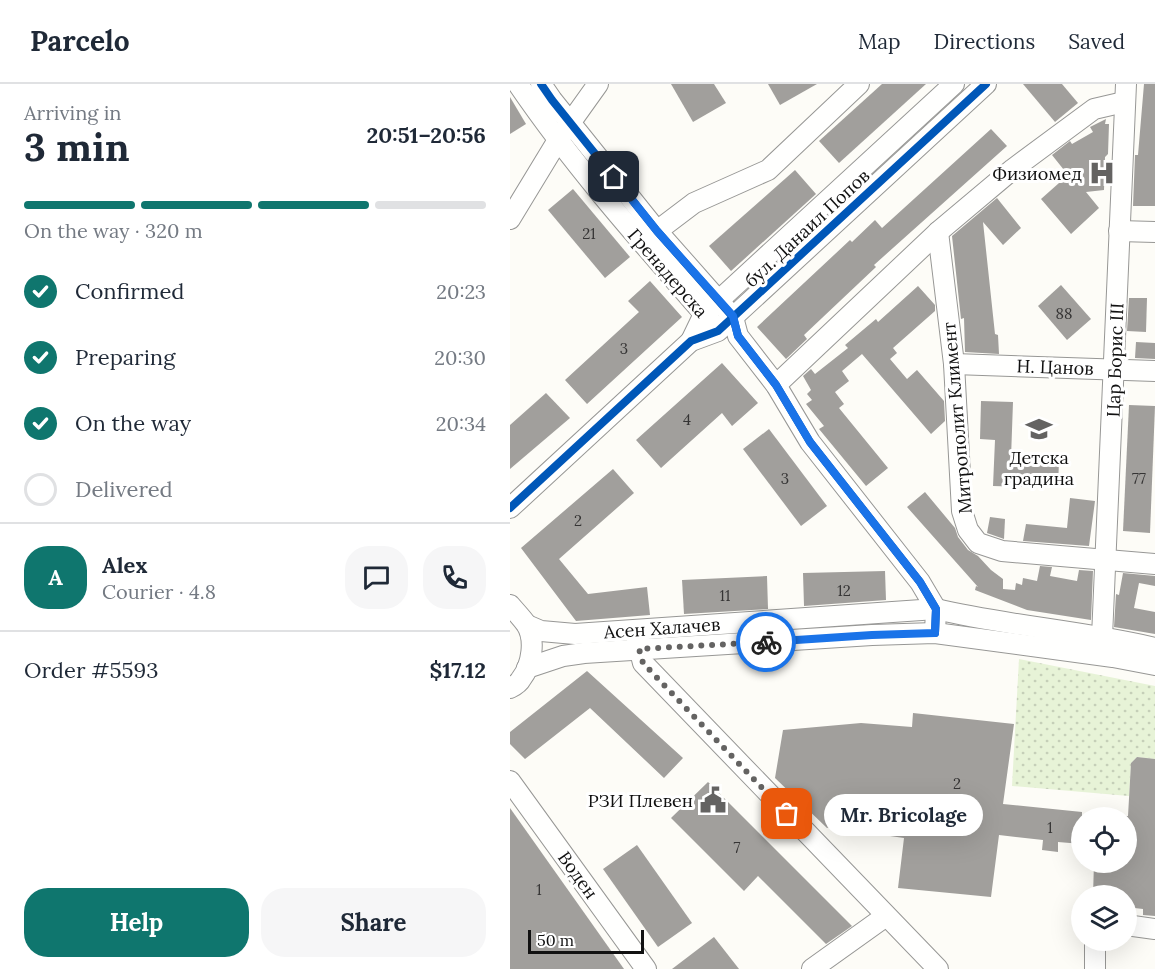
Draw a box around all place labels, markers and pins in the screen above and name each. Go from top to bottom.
pin [588,151,639,202]
hospital icon: Физиомед [1087,158,1117,188]
place label: Физиомед [992,162,1082,185]
school or university icon: Детска градина [1024,414,1054,444]
place label: Детска градина [1004,446,1074,490]
public building icon: РЗИ Плевен [698,785,728,815]
pin [761,788,812,839]
place label: РЗИ Плевен [588,789,693,812]
callout: Mr. Bricolage [823,793,982,835]

